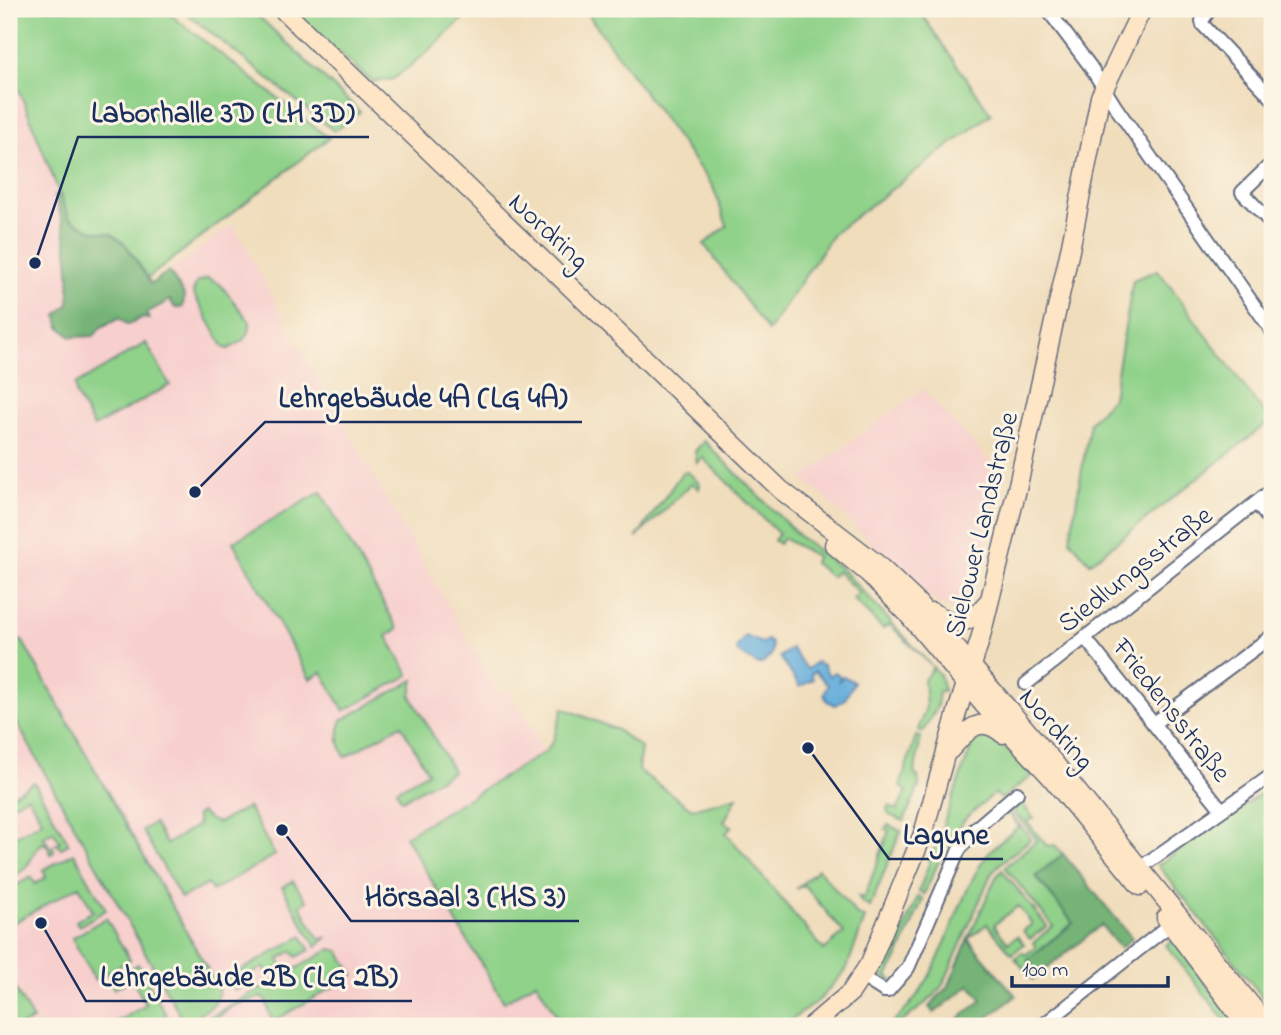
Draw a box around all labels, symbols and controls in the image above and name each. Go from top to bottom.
callout: Laborhalle 3D (LH 3D) [78,86,369,137]
text: Laborhalle 3D (LH 3D) [91,93,355,137]
street label: Nordring [498,184,597,281]
callout: Lehrgebäude 4A (LG 4A) [265,371,582,422]
text: Lehrgebäude 4A (LG 4A) [279,378,568,423]
street label: Sielower Landstraße [936,407,1031,642]
street label: Siedlungsstraße [1050,497,1223,645]
street label: Friedensstraße [1100,630,1240,792]
street label: Nordring [1008,680,1103,781]
callout: Lagune [889,808,1003,859]
text: Lagune [903,815,991,860]
callout: Hörsaal 3 (HS 3) [351,870,579,921]
text: Hörsaal 3 (HS 3) [365,877,565,921]
scale bar [1012,944,1167,988]
callout: Lehrgebäude 2B (LG 2B) [86,950,412,1001]
text: 100 m [1022,956,1068,986]
text: Lehrgebäude 2B (LG 2B) [100,957,398,1002]

